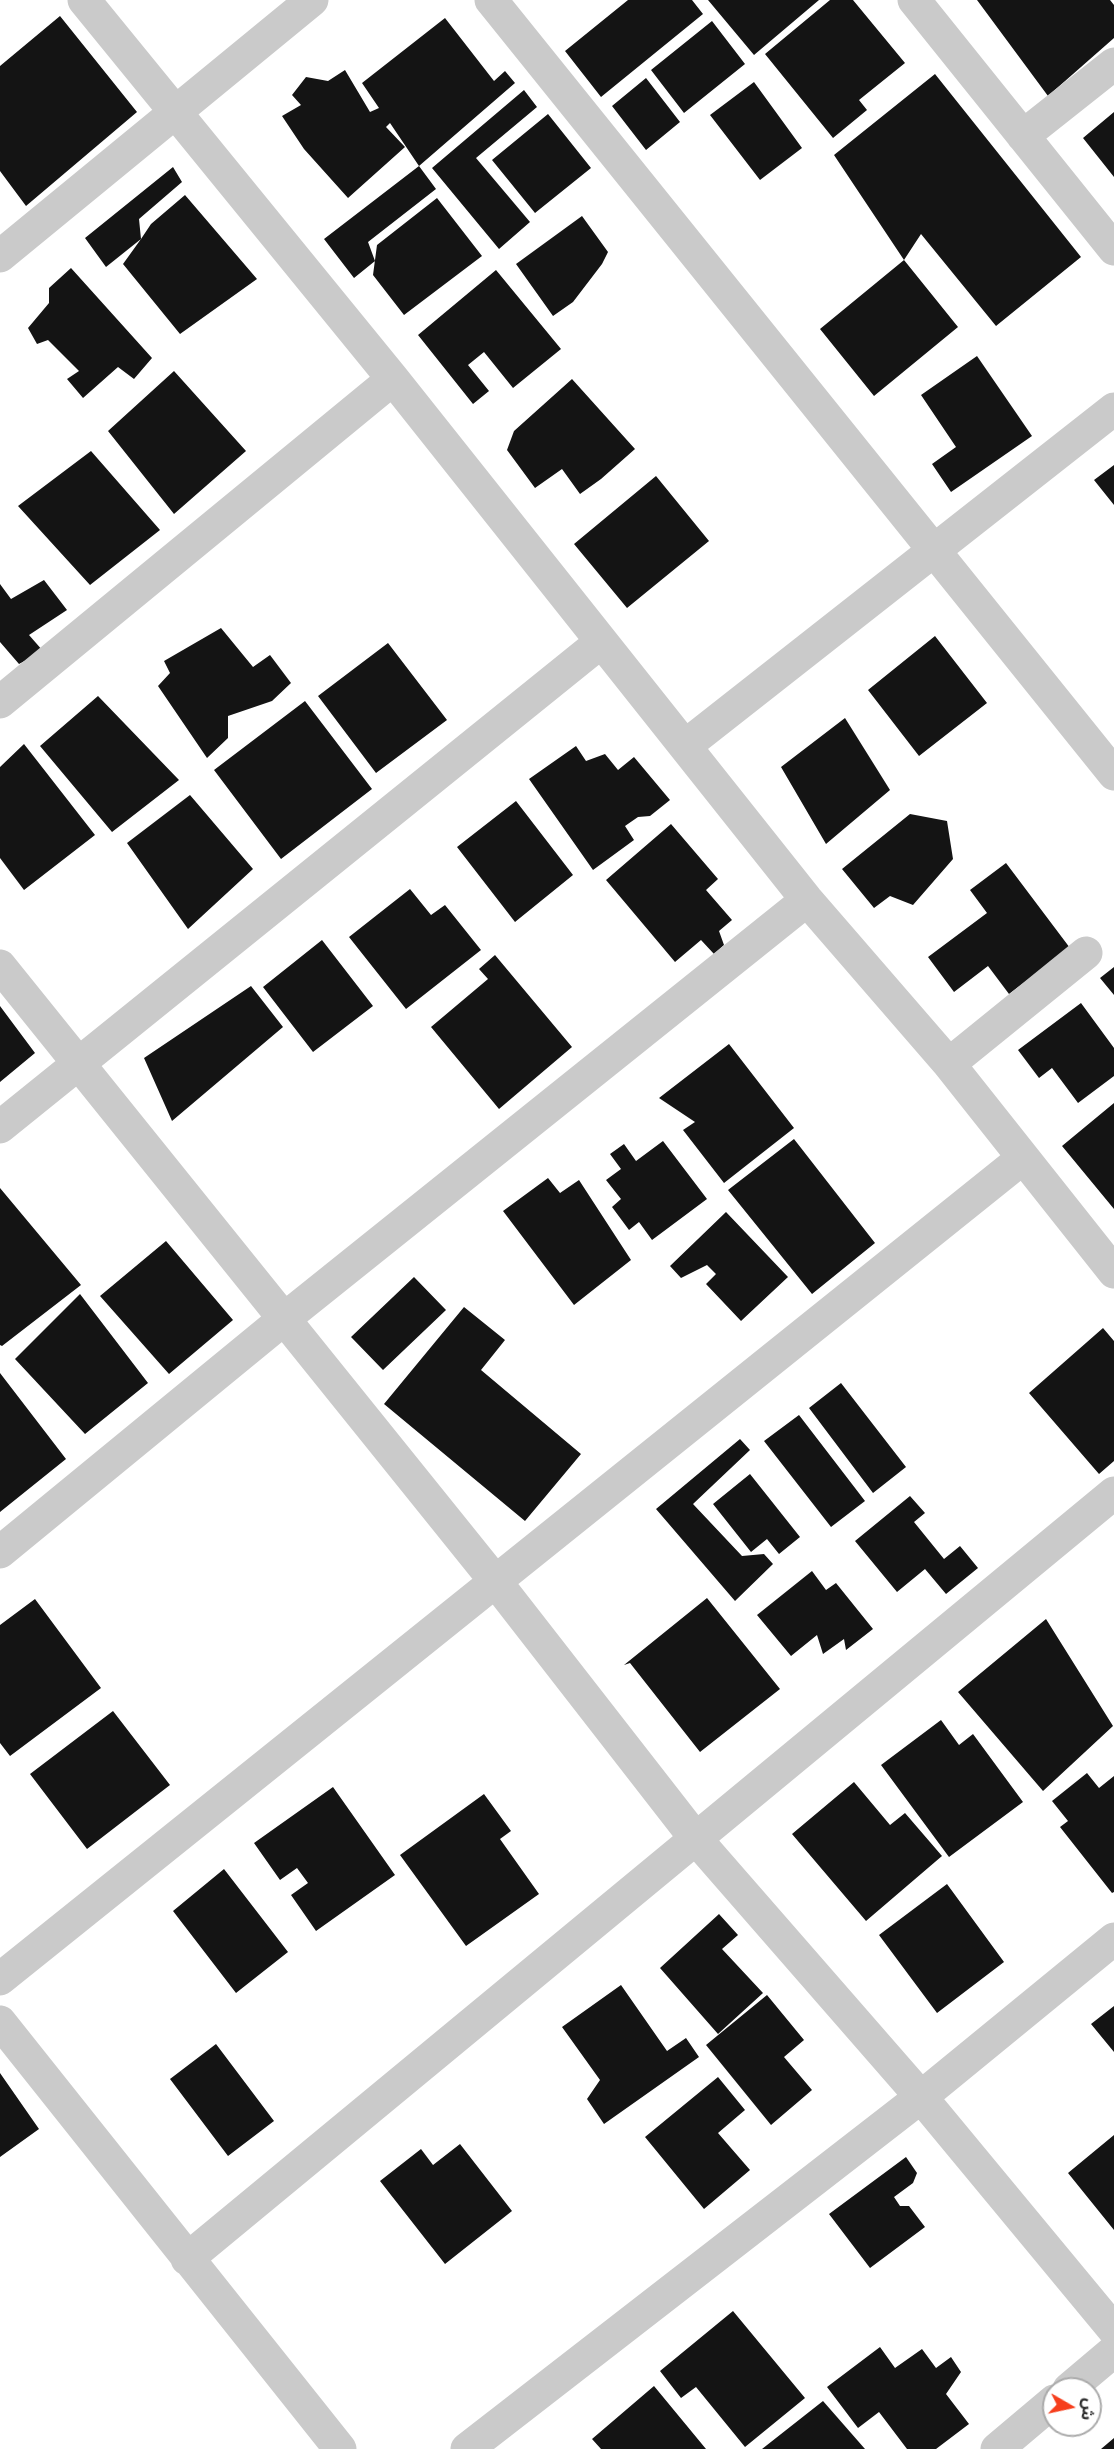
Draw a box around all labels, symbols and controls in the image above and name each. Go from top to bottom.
north arrow [1042,2377,1102,2437]
text: ش [1075,2397,1100,2422]

